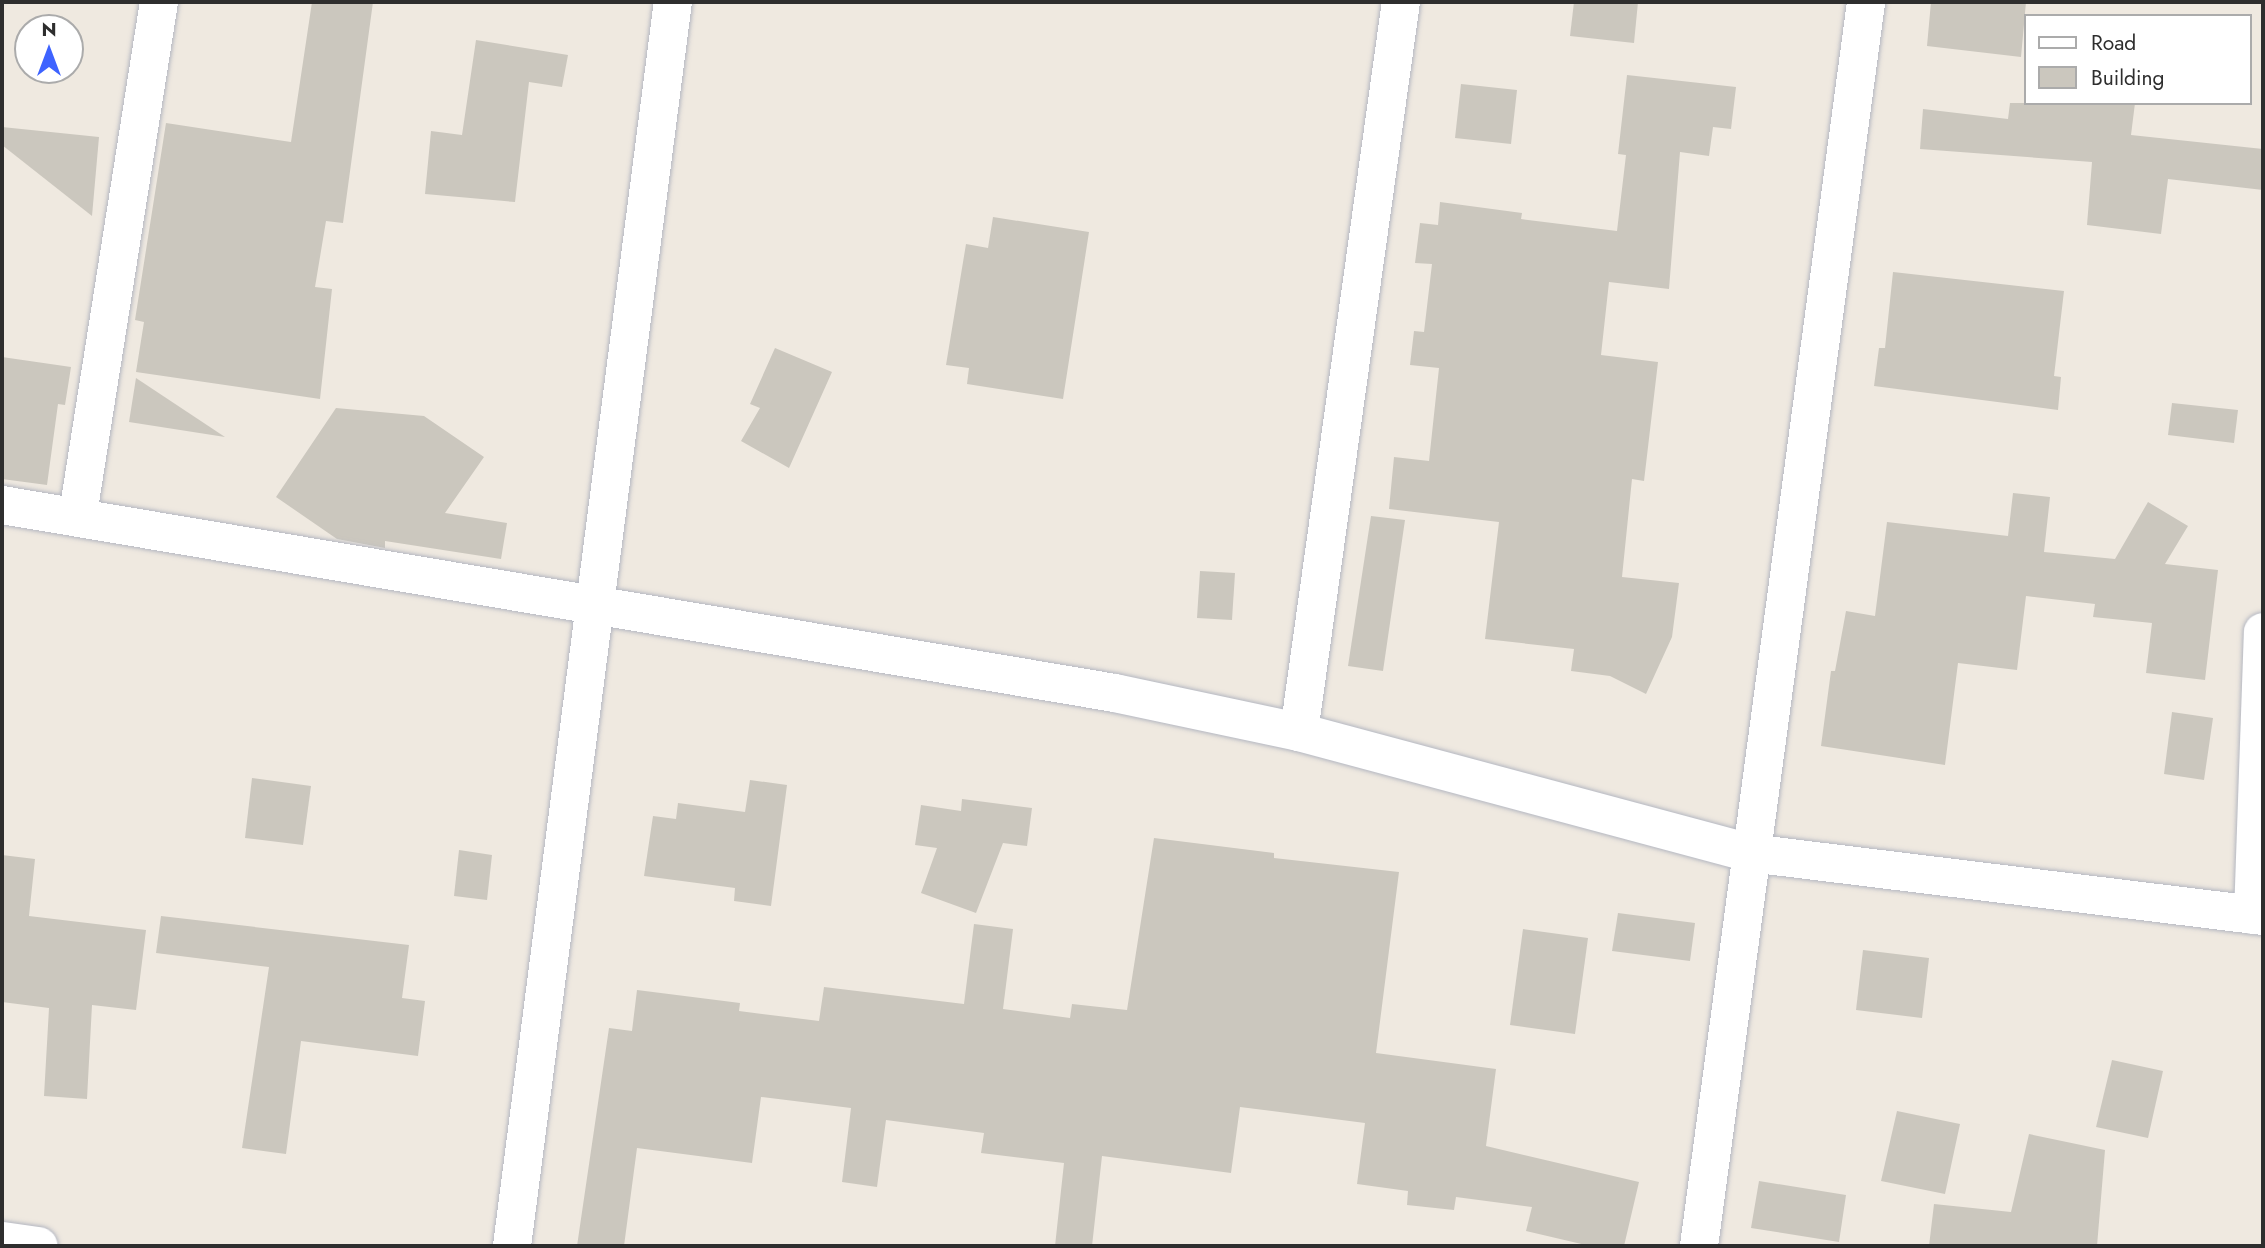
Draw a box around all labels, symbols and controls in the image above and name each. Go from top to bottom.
north arrow [14,14,84,84]
legend [2024,14,2251,105]
text: N [41,16,57,43]
text: Road [2091,28,2136,58]
text: Building [2091,63,2164,93]

